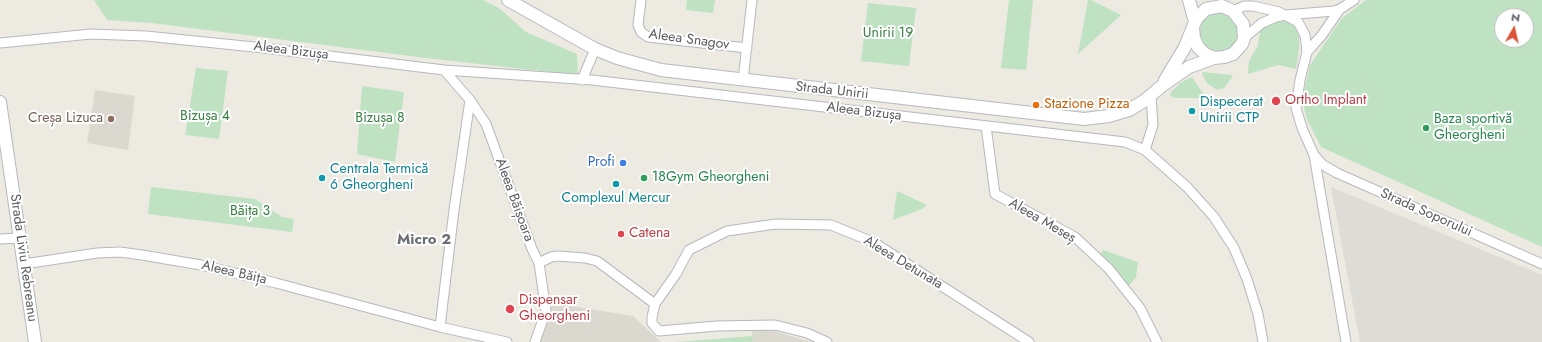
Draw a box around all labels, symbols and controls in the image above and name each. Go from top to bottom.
north arrow [1494,8,1534,48]
text: N [1510,9,1521,26]
street label: Aleea Snagov [648,26,730,54]
park label: Unirii 19 [863,26,913,42]
street label: Aleea Bizușa [253,38,329,64]
street label: Strada Unirii [795,79,869,103]
place label: Ortho Implant [1285,93,1366,109]
place label: Dispecerat Unirii CTP [1200,95,1263,128]
marker: Ortho Implant [1270,95,1282,107]
place label: Stazione Pizza [1044,97,1130,113]
street label: Aleea Bizușa [826,99,902,125]
marker: Stazione Pizza [1031,100,1041,110]
marker: Dispecerat Unirii CTP [1187,106,1197,116]
park label: Bizușa 4 [180,109,230,125]
place label: Creșa Lizuca [28,111,103,127]
park label: Bizușa 8 [355,111,405,127]
place label: Baza sportivă Gheorgheni [1434,112,1512,144]
marker: Creșa Lizuca [106,114,116,124]
marker: Baza sportivă Gheorgheni [1421,123,1431,133]
place label: Profi [588,155,615,171]
street label: Aleea Băișoara [491,156,537,244]
marker: Profi [618,158,628,168]
place label: Centrala Termică 6 Gheorgheni [330,162,428,194]
place label: 18Gym Gheorgheni [652,170,769,186]
marker: Centrala Termică 6 Gheorgheni [317,173,327,183]
marker: 18Gym Gheorgheni [639,173,649,183]
marker: Complexul Mercur [611,179,621,189]
street label: Strada Soporului [1377,185,1475,241]
place label: Complexul Mercur [562,191,670,207]
street label: Strada Liviu Rebreanu [6,193,40,323]
street label: Aleea Meseș [1005,195,1079,247]
park label: Băița 3 [230,204,270,220]
place label: Catena [629,226,670,242]
marker: Catena [616,229,626,239]
district label: Micro 2 [397,231,451,249]
street label: Aleea Detunata [860,233,946,293]
street label: Aleea Băița [200,257,268,289]
place label: Dispensar Gheorgheni [519,293,590,326]
marker: Dispensar Gheorgheni [504,303,516,315]

